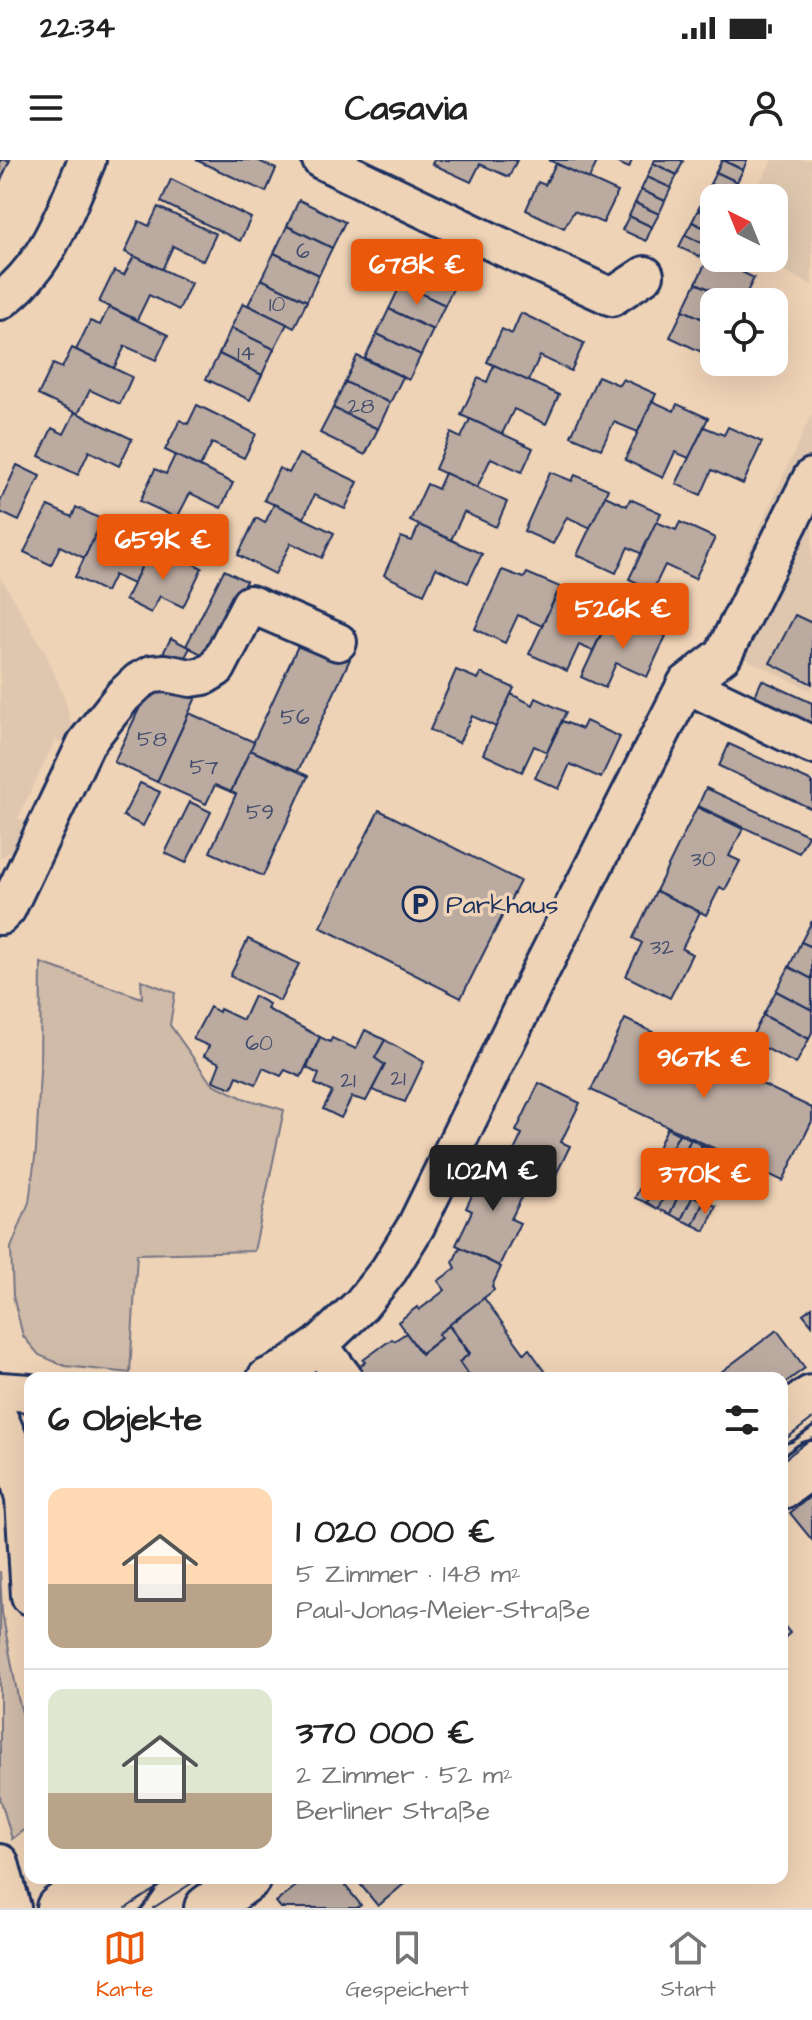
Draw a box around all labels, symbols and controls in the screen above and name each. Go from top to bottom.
text: 22:34 [40,7,115,49]
text: Casavia [345,83,467,134]
icon: menu [24,86,68,130]
icon: person [744,86,788,130]
north arrow [700,184,788,272]
map controls [700,184,788,376]
house number: 6 [296,236,310,267]
pin: 678K € [352,239,482,307]
text: 678K € [369,247,465,283]
button: locate [700,288,788,376]
house number: 10 [269,289,285,320]
house number: 14 [237,338,255,369]
house number: 28 [348,391,374,422]
pin: 659K € [98,514,228,582]
text: 659K € [115,522,211,558]
pin: 526K € [558,583,688,651]
text: 526K € [575,591,671,627]
house number: 56 [280,702,310,733]
house number: 58 [137,724,167,755]
house number: 57 [189,752,219,783]
house number: 59 [246,797,274,828]
house number: 30 [690,844,716,875]
parking icon: Parkhaus [401,885,439,923]
place label: Parkhaus [446,887,558,923]
house number: 32 [650,932,674,963]
house number: 60 [245,1028,273,1059]
pin: 967K € [639,1032,769,1100]
text: 967K € [657,1040,751,1076]
house number: 21 [390,1063,406,1094]
house number: 21 [340,1065,356,1096]
pin: 1.02M € [419,1145,567,1213]
pin: 370K € [640,1148,770,1216]
text: 1.02M € [448,1153,538,1189]
text: 370K € [659,1156,751,1192]
text: 6 Objekte [48,1396,202,1444]
icon: filters [720,1398,764,1442]
text: 1 020 000 € [296,1508,495,1556]
icon: home [112,1520,208,1616]
text: 5 Zimmer · 148 m² [296,1556,521,1592]
text: Paul-Jonas-Meier-Straße [296,1592,590,1628]
text: 370 000 € [296,1709,474,1757]
icon: home [112,1721,208,1817]
text: 2 Zimmer · 52 m² [296,1757,513,1793]
text: Berliner Straße [296,1793,490,1829]
tab: Karte [96,1926,153,2005]
tab: Gespeichert [345,1926,469,2005]
tab: Start [661,1926,716,2005]

